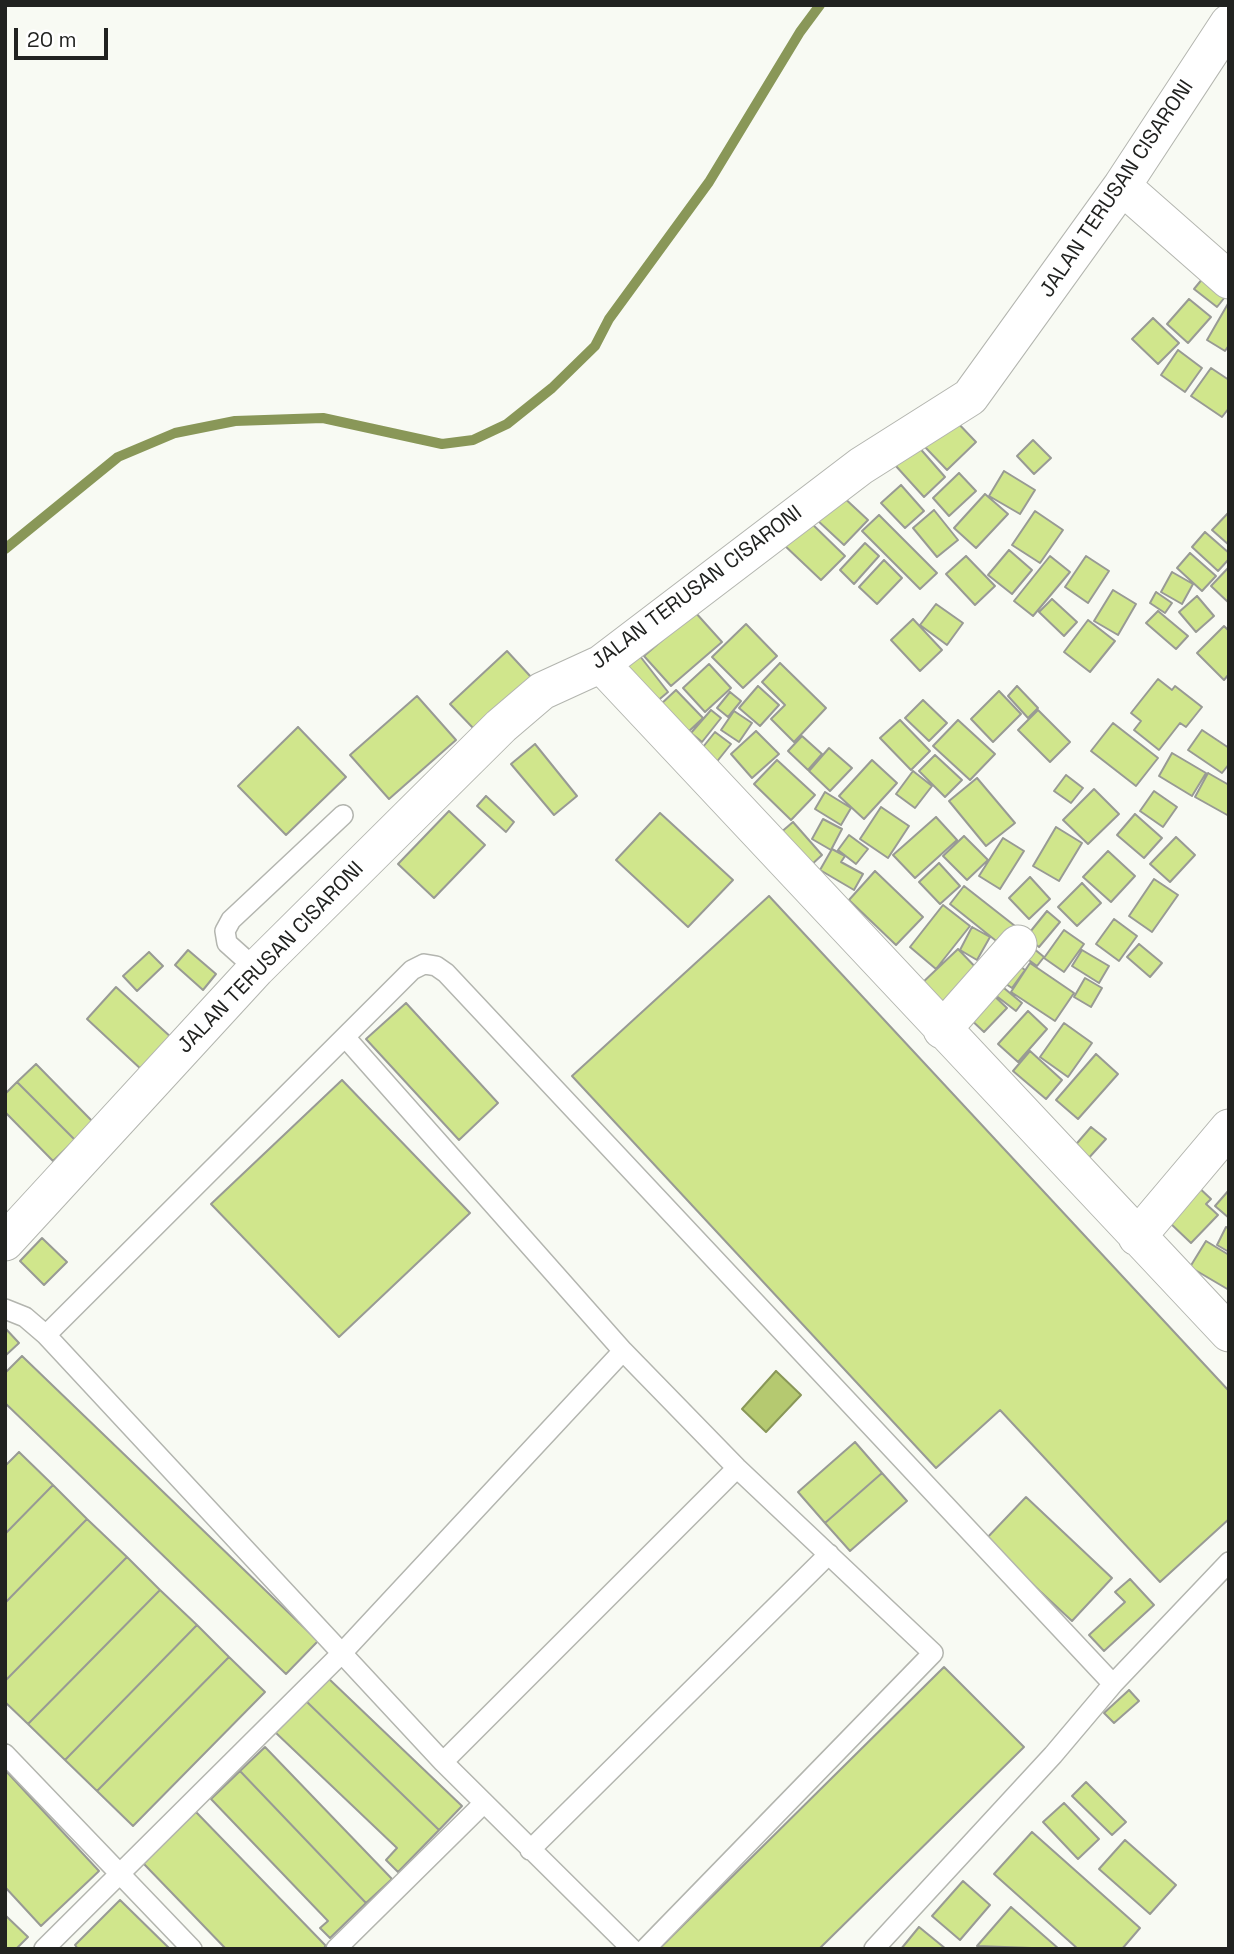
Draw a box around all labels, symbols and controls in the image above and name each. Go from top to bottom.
scale bar [18,14,112,58]
text: 20 m [27,26,77,53]
street label: JALAN TERUSAN CISARONI [1035,75,1199,303]
street label: JALAN TERUSAN CISARONI [587,501,807,675]
street label: JALAN TERUSAN CISARONI [173,857,369,1059]

